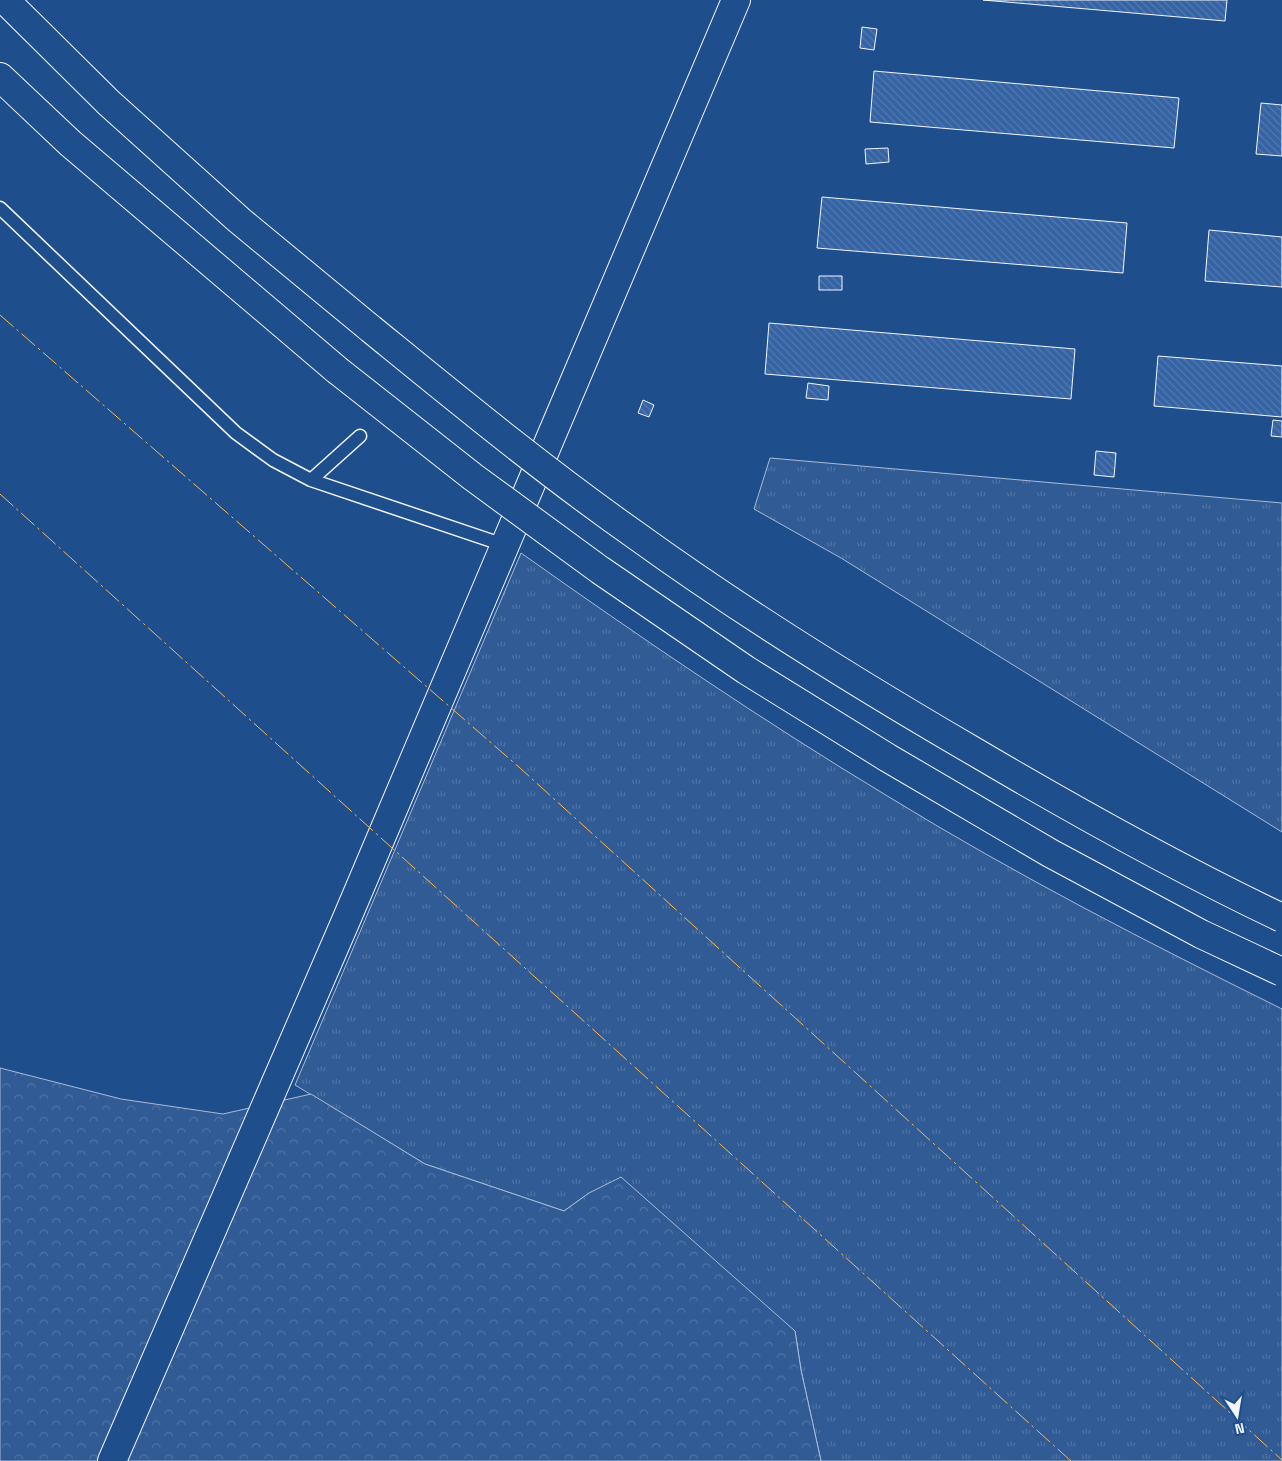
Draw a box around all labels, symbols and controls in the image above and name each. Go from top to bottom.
north arrow [1212,1391,1262,1441]
text: N [1233,1419,1246,1438]

